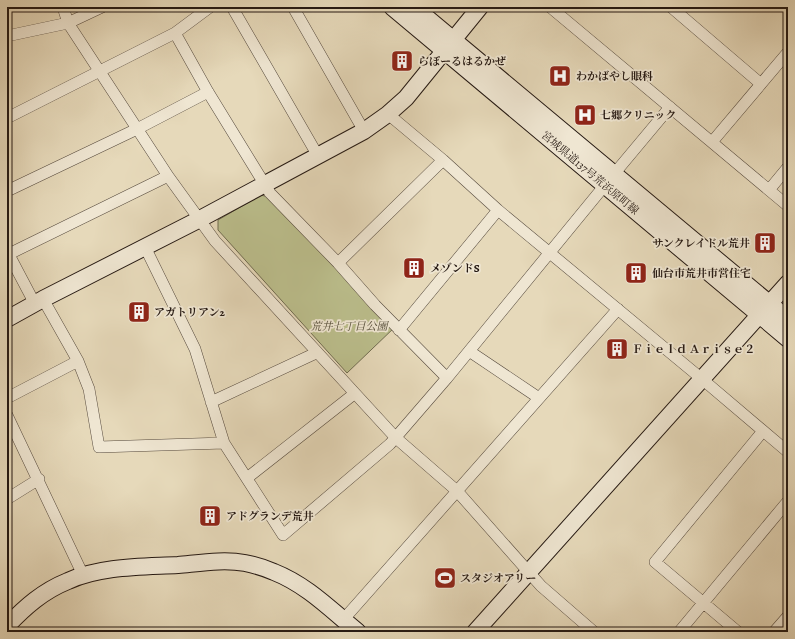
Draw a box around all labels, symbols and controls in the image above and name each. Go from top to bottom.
building icon: らぽーるはるかぜ [389,48,415,74]
place label: らぽーるはるかぜ [418,54,506,69]
hospital icon: わかばやし眼科 [547,63,573,89]
place label: わかばやし眼科 [576,69,653,84]
hospital icon: 七郷クリニック [572,102,598,128]
place label: 七郷クリニック [600,108,676,123]
street label: 宮城県道137号荒浜原町線 [538,128,642,218]
building icon: サンクレイドル荒井 [752,230,778,256]
place label: サンクレイドル荒井 [652,236,750,251]
building icon: メゾンドS [401,255,427,281]
building icon: 仙台市荒井市営住宅 [623,260,649,286]
place label: メゾンドS [430,261,480,276]
place label: 仙台市荒井市営住宅 [652,266,751,281]
building icon: アガトリアン2 [126,299,152,325]
place label: アガトリアン2 [154,305,225,320]
park label: 荒井七丁目公園 [311,319,389,334]
building icon: Ｆｉｅｌｄ Ａｒｉｓｅ２ [604,336,630,362]
place label: Ｆｉｅｌｄ Ａｒｉｓｅ２ [632,342,755,357]
building icon: アドグランデ荒井 [197,503,223,529]
place label: アドグランデ荒井 [226,509,314,524]
sports icon: スタジオアリー [432,565,458,591]
place label: スタジオアリー [460,571,536,586]

